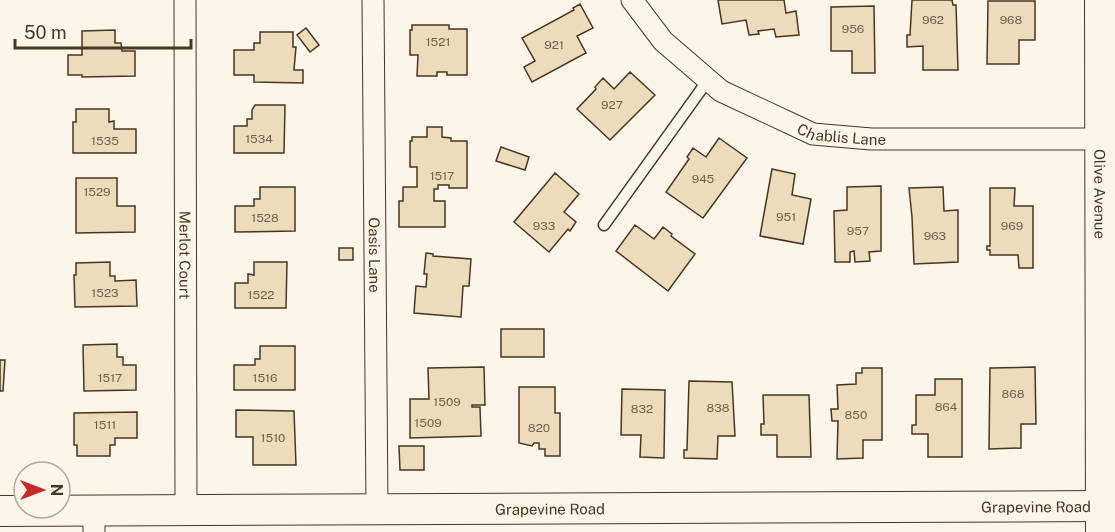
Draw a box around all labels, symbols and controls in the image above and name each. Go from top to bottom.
scale bar [15,12,190,50]
house number: 962 [922,13,944,27]
house number: 968 [1000,13,1023,27]
text: 50 m [24,22,67,43]
house number: 956 [842,22,864,36]
house number: 1521 [426,35,450,49]
house number: 921 [544,38,564,52]
house number: 927 [601,98,623,112]
street label: Chablis Lane [795,119,886,148]
house number: 1534 [245,132,273,146]
house number: 1535 [91,134,119,148]
street label: Olive Avenue [1092,149,1109,239]
house number: 1517 [430,169,454,183]
house number: 945 [692,172,715,186]
house number: 1529 [83,185,111,199]
house number: 951 [776,210,796,224]
street label: Merlot Court [177,211,194,299]
house number: 1528 [251,211,279,225]
street label: Oasis Lane [366,217,384,293]
house number: 933 [533,219,555,233]
house number: 969 [1001,219,1023,233]
house number: 957 [847,224,869,238]
house number: 963 [924,229,946,243]
house number: 1523 [91,286,119,300]
house number: 1522 [248,288,274,302]
house number: 1517 [98,371,122,385]
house number: 1516 [253,371,277,385]
house number: 868 [1002,387,1025,401]
house number: 1509 [433,395,461,409]
house number: 864 [935,400,958,414]
house number: 838 [707,401,730,415]
house number: 832 [631,402,653,416]
house number: 850 [845,408,867,422]
house number: 1509 [414,416,442,430]
house number: 1511 [94,418,116,432]
house number: 820 [528,421,550,435]
house number: 1510 [261,431,285,445]
north arrow [12,460,72,520]
text: N [47,484,66,496]
street label: Grapevine Road [981,498,1091,515]
street label: Grapevine Road [495,500,605,517]

